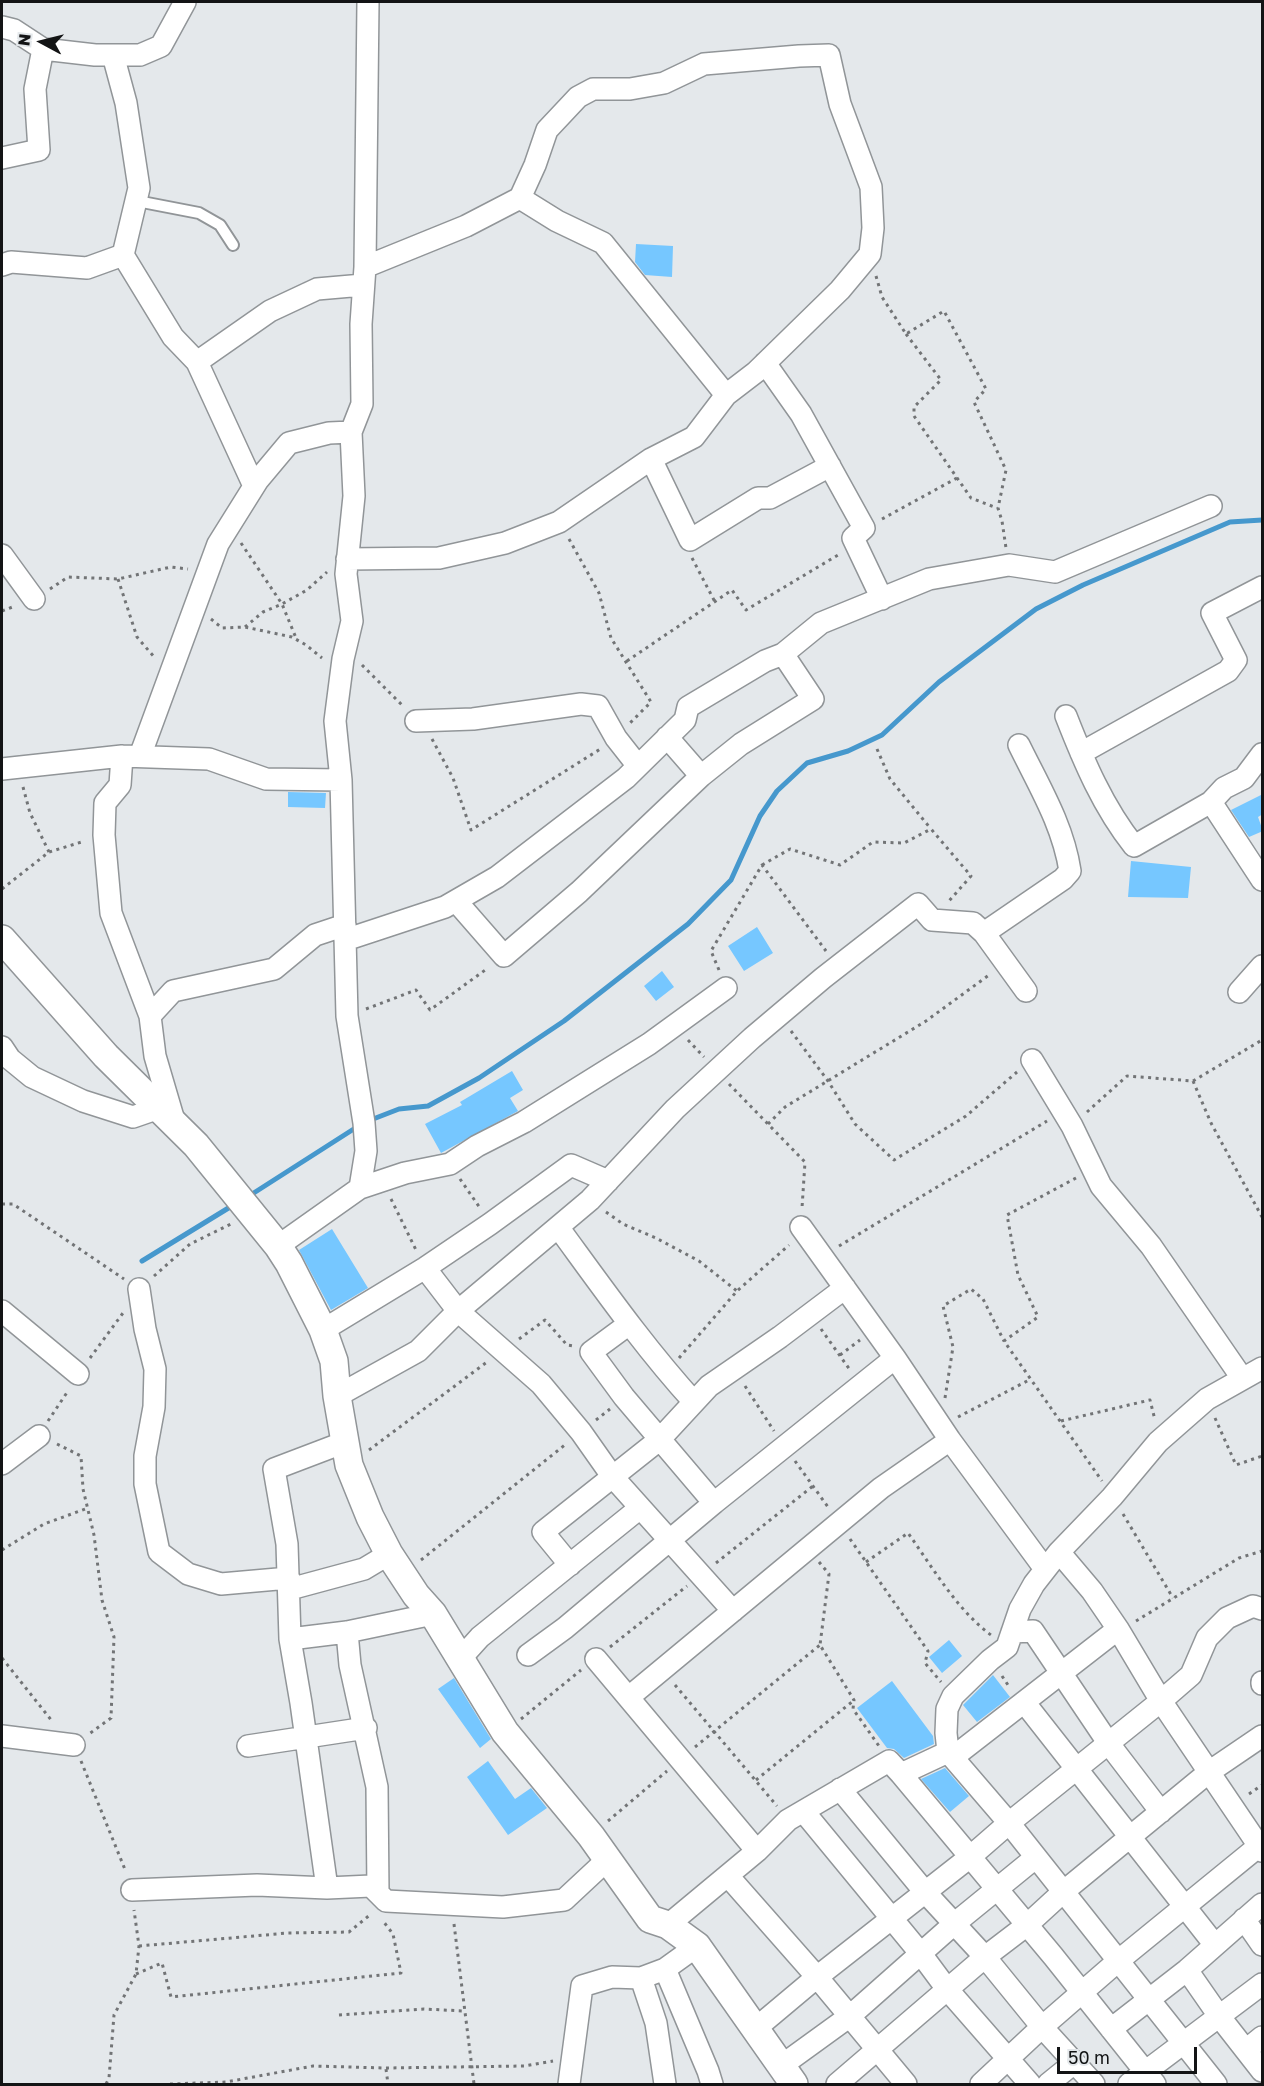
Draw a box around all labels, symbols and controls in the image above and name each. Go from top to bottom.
north arrow [12,12,72,72]
text: N [13,33,35,47]
scale bar [1060,2035,1200,2073]
text: 50 m [1068,2046,1110,2068]

